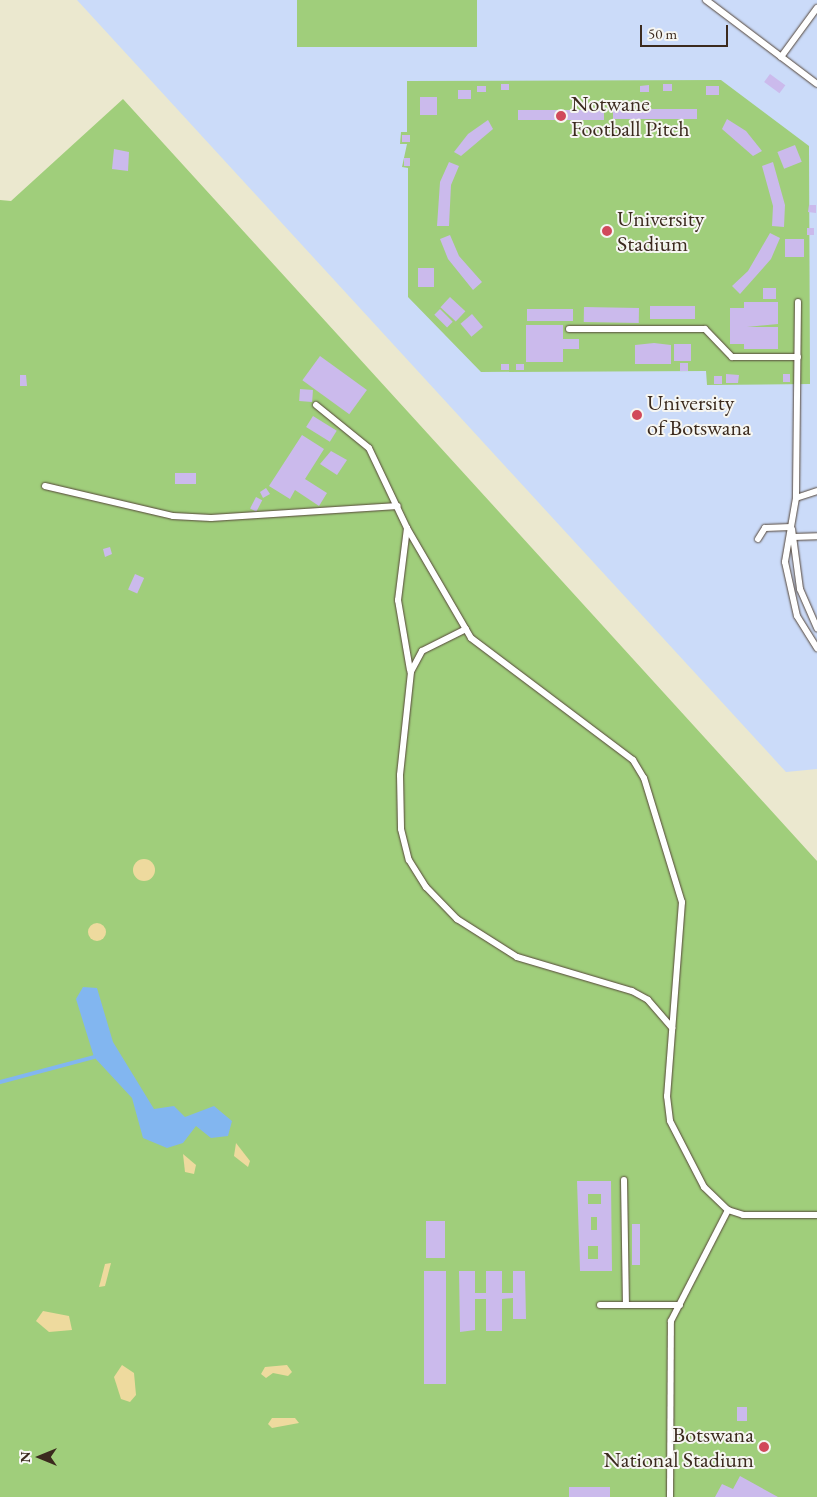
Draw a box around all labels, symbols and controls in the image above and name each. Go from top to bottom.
scale bar [642,15,730,47]
text: 50 m [648,24,677,43]
place label: Notwane Football Pitch [571,90,690,142]
marker: Notwane Football Pitch [555,110,567,122]
place label: University Stadium [617,205,704,256]
marker: University Stadium [601,225,613,237]
place label: University of Botswana [647,389,751,441]
marker: University of Botswana [631,409,643,421]
place label: Botswana National Stadium [603,1421,754,1472]
north arrow [15,1432,65,1482]
marker: Botswana National Stadium [758,1441,770,1453]
text: N [16,1451,34,1463]

